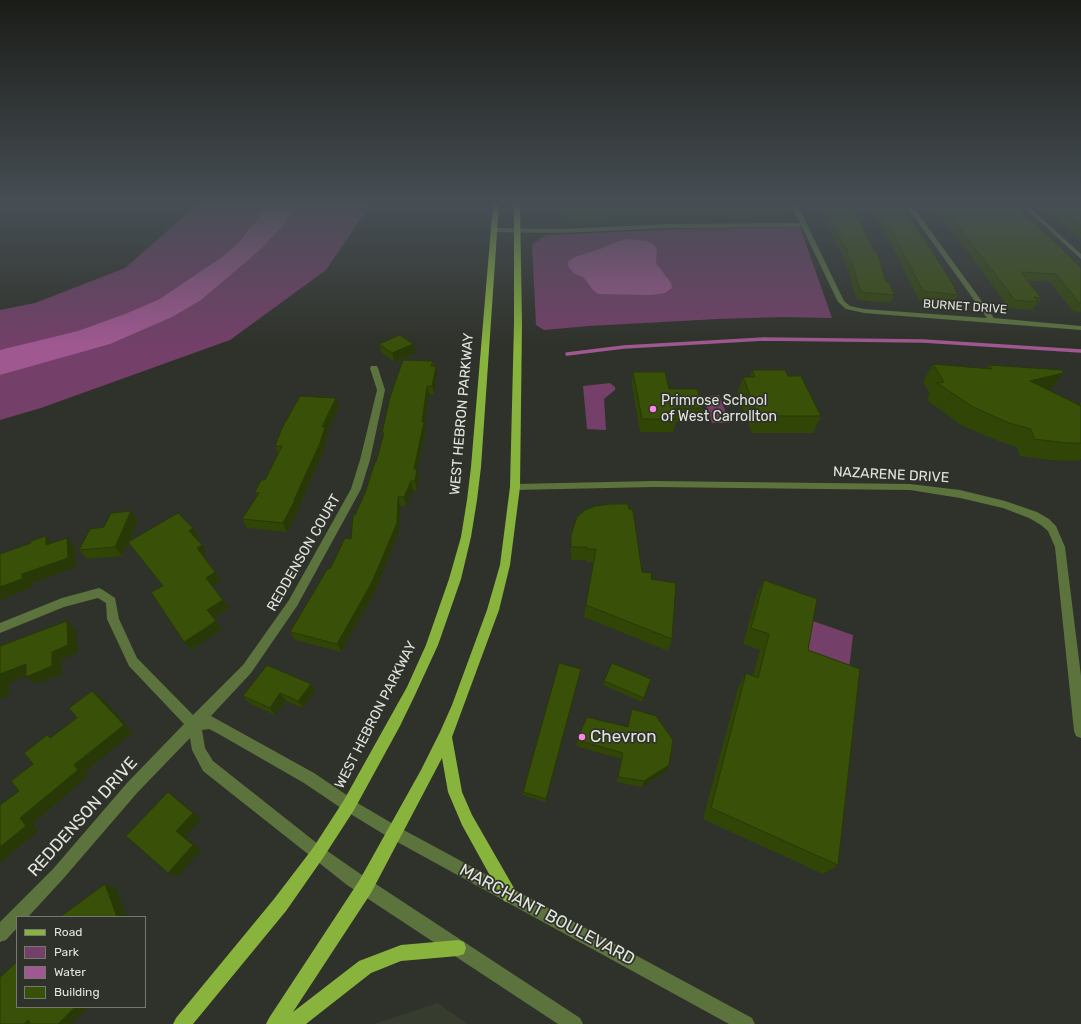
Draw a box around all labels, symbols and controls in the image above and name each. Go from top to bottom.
street label: BURNET DRIVE [922,297,1008,317]
street label: WEST HEBRON PARKWAY [447,332,477,496]
place label: Primrose School of West Carrollton [661,393,777,426]
marker: Primrose School of West Carrollton [648,404,658,414]
street label: NAZARENE DRIVE [832,464,950,486]
street label: REDDENSON COURT [264,492,344,614]
street label: WEST HEBRON PARKWAY [331,639,421,791]
place label: Chevron [590,727,657,747]
marker: Chevron [577,732,587,742]
street label: REDDENSON DRIVE [24,753,142,881]
street label: MARCHANT BOULEVARD [456,860,638,970]
legend [16,916,146,1008]
text: Road [54,925,82,939]
text: Park [54,945,79,959]
text: Water [54,965,86,979]
text: Building [54,985,100,999]

